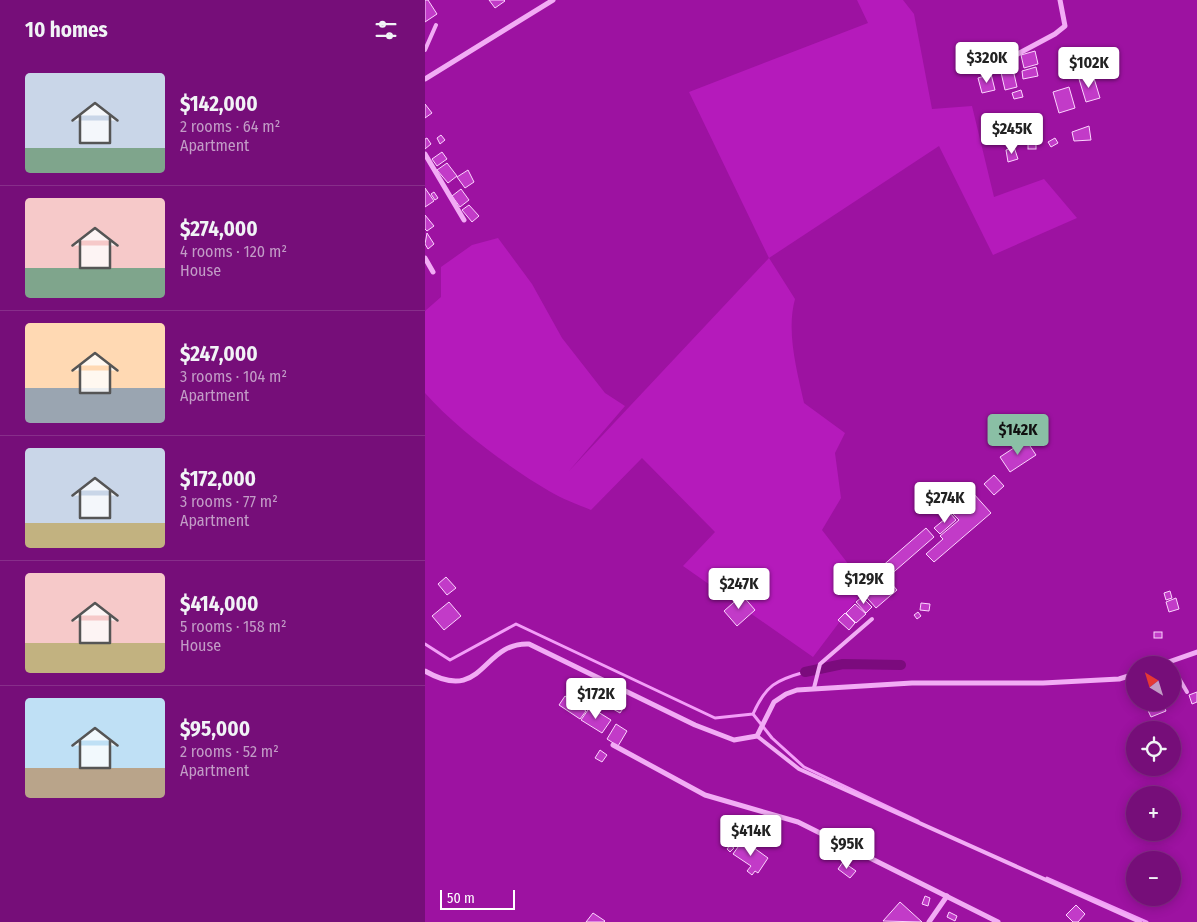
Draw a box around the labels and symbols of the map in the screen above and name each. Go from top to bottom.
pin: $320K [952,42,1022,84]
pin: $102K [1054,46,1124,89]
pin: $245K [977,112,1047,155]
pin: $142K [983,414,1053,456]
pin: $274K [910,482,980,524]
pin: $129K [829,562,899,605]
pin: $247K [704,568,774,610]
north arrow [1126,656,1181,711]
pin: $172K [561,678,631,720]
pin: $414K [716,814,786,857]
pin: $95K [817,828,877,870]
scale bar [440,887,515,910]

